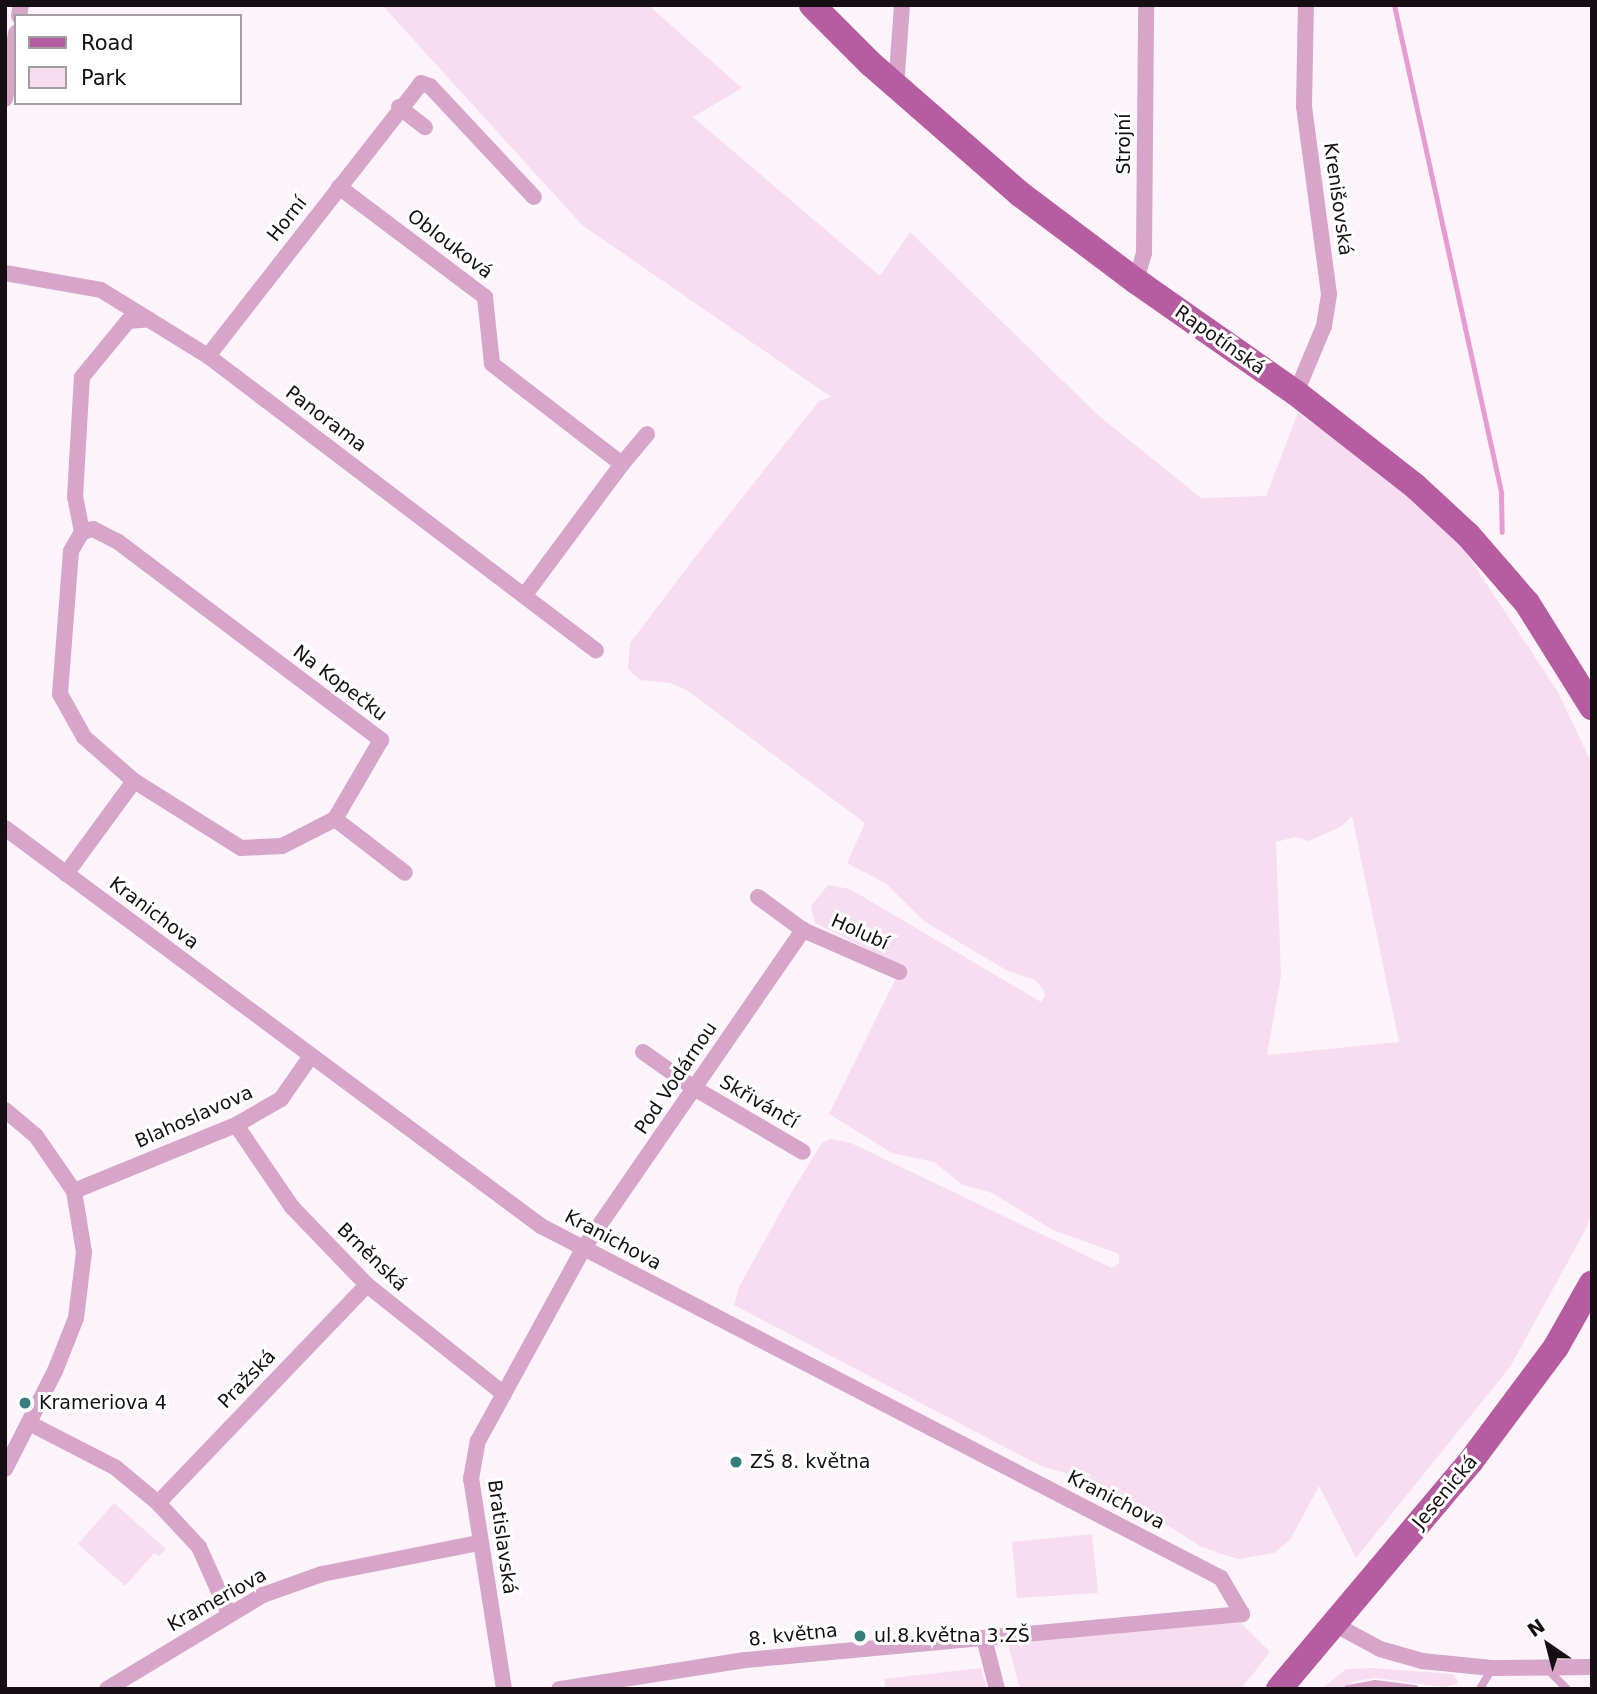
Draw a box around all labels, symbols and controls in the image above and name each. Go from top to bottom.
legend [14,14,242,105]
text: Road [81,31,134,55]
text: Park [81,66,126,90]
street label: Strojní [1113,113,1135,175]
street label: Krenišovská [1319,141,1357,257]
street label: Horní [262,192,312,246]
street label: Oblouková [403,205,497,283]
street label: Rapotínská [1170,301,1270,379]
street label: Panorama [281,381,371,457]
street label: Na Kopečku [289,640,391,726]
street label: Kranichova [105,872,203,954]
street label: Holubí [828,909,892,955]
street label: Pod Vodárnou [630,1018,722,1138]
street label: Skřivánčí [716,1070,802,1134]
street label: Blahoslavova [132,1081,256,1153]
street label: Kranichova [561,1205,665,1275]
street label: Brněnská [332,1218,412,1296]
street label: Pražská [214,1345,280,1413]
place label: Krameriova 4 [39,1392,167,1414]
marker: Krameriova 4 [17,1395,33,1411]
place label: ZŠ 8. května [750,1451,870,1473]
street label: Jesenická [1408,1451,1482,1533]
marker: ZŠ 8. května [728,1454,744,1470]
street label: Kranichova [1063,1466,1169,1534]
street label: Bratislavská [483,1478,521,1596]
street label: Krameriova [163,1563,271,1637]
north arrow [1513,1610,1583,1680]
text: N [1523,1614,1549,1641]
street label: 8. května [747,1619,839,1651]
place label: ul.8.května 3.ZŠ [874,1625,1030,1647]
marker: ul.8.května 3.ZŠ [852,1628,868,1644]

